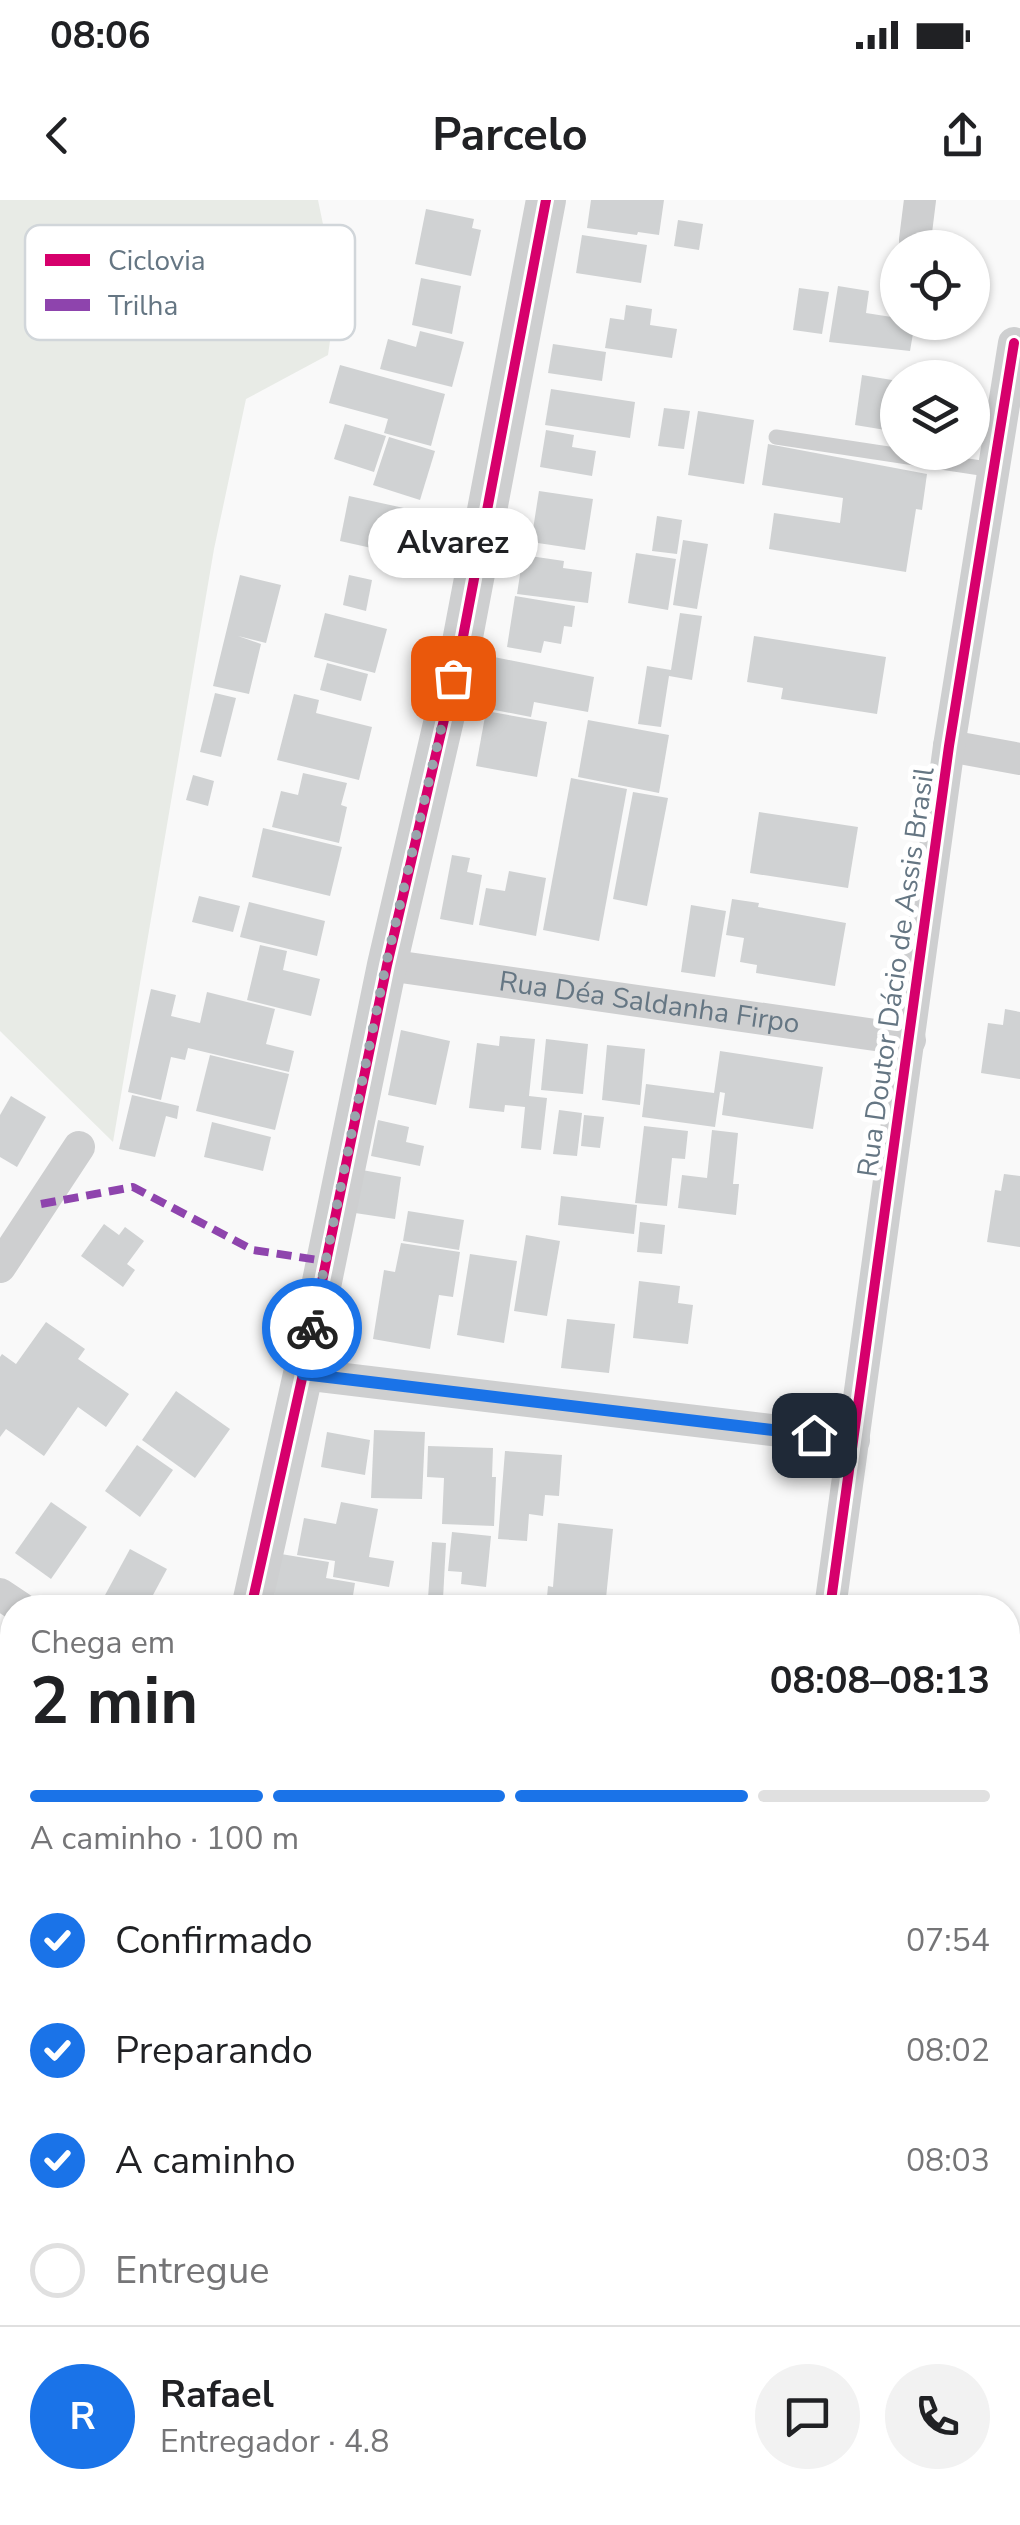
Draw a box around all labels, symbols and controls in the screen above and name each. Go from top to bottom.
text: 08:06 [50,10,151,61]
text: Parcelo [432,105,588,166]
icon: back [30,108,85,163]
icon: share [935,108,990,163]
legend [25,225,355,340]
map controls [880,230,990,470]
button: locate [880,230,990,340]
text: Ciclovia [108,242,206,280]
text: Trilha [108,287,178,325]
button: layers [880,360,990,470]
callout: Alvarez [368,508,538,578]
text: Alvarez [397,521,509,564]
pin [411,636,496,721]
icon: bag [426,651,481,706]
street label: Rua Doutor Dácio de Assis Brasil [848,764,944,1179]
street label: Rua Déa Saldanha Firpo [497,962,802,1043]
courier [262,1278,362,1378]
icon: bike [285,1301,340,1356]
pin [772,1393,857,1478]
icon: home [787,1408,842,1463]
text: Chega em [30,1621,175,1664]
text: 08:08–08:13 [770,1655,990,1706]
text: 2 min [30,1657,198,1746]
text: A caminho · 100 m [30,1817,299,1860]
icon: check [30,1913,85,1968]
text: Confirmado [115,1915,313,1966]
text: 07:54 [906,1919,990,1962]
icon: check [30,2023,85,2078]
text: Preparando [115,2025,313,2076]
text: 08:02 [906,2029,990,2072]
icon: check [30,2133,85,2188]
text: A caminho [115,2135,296,2186]
text: 08:03 [906,2139,990,2182]
text: Entregue [115,2245,269,2296]
button: chat [755,2364,860,2469]
button: phone [885,2364,990,2469]
text: Rafael [160,2369,274,2420]
text: R [69,2391,96,2442]
text: Entregador · 4.8 [160,2420,389,2463]

